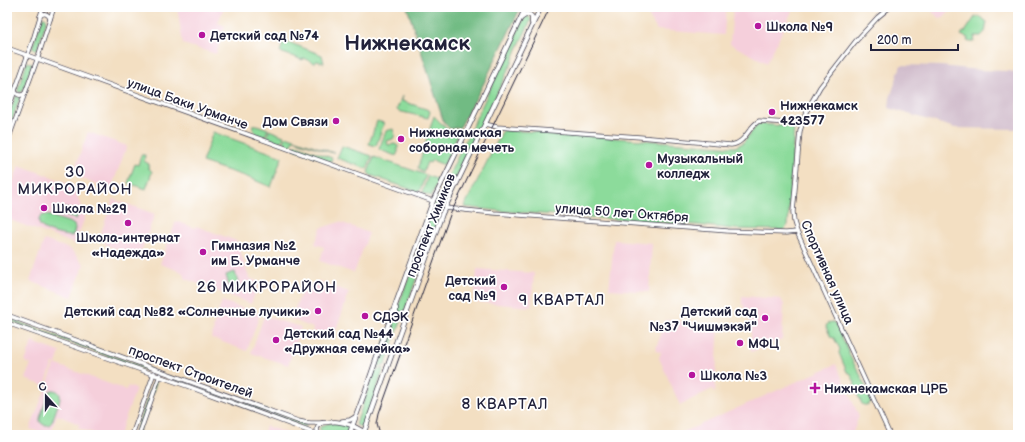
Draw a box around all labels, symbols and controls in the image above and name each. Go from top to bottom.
place label: Школа №9 [766,19,833,35]
marker: Школа №9 [753,21,763,31]
scale bar [871,26,958,52]
place label: Детский сад №74 [210,28,319,44]
marker: Детский сад №74 [197,30,207,40]
district label: Нижнекамск [344,31,470,56]
text: 200 m [877,33,911,48]
street label: улица Баки Урманче [125,75,250,133]
place label: Нижнекамск 423577 [780,98,859,129]
marker: Нижнекамск 423577 [767,107,777,117]
place label: Дом Связи [262,114,328,130]
marker: Дом Связи [331,116,341,126]
place label: Нижнекамская соборная мечеть [409,125,515,156]
marker: Нижнекамская соборная мечеть [396,134,406,144]
place label: Музыкальный колледж [657,151,743,182]
marker: Музыкальный колледж [644,160,654,170]
district label: 30 МИКРОРАЙОН [17,163,133,199]
street label: проспект Химиков [403,171,459,280]
street label: улица 50 лет Октября [555,200,689,226]
place label: Школа №29 [52,201,127,217]
marker: Школа №29 [39,203,49,213]
marker: Школа-интернат «Надежда» [123,218,133,228]
street label: Спортивная улица [797,218,857,327]
place label: Школа-интернат «Надежда» [76,230,181,261]
place label: Гимназия №2 им Б. Урманче [211,238,300,269]
marker: Гимназия №2 им Б. Урманче [198,247,208,257]
place label: Детский сад №9 [445,273,496,304]
district label: 26 МИКРОРАЙОН [197,278,337,297]
marker: Детский сад №9 [499,282,509,292]
district label: 9 КВАРТАЛ [519,291,605,310]
place label: Детский сад №82 «Солнечные лучики» [64,304,310,320]
place label: Детский сад №37 "Чишмэкэй" [650,304,757,335]
marker: Детский сад №82 «Солнечные лучики» [313,306,323,316]
place label: СДЭК [373,309,409,325]
marker: СДЭК [360,311,370,321]
marker: Детский сад №37 "Чишмэкэй" [760,313,770,323]
place label: Детский сад №44 «Дружная семейка» [284,326,411,357]
marker: Детский сад №44 «Дружная семейка» [271,335,281,345]
place label: МФЦ [748,336,779,352]
marker: МФЦ [735,338,745,348]
street label: проспект Строителей [126,342,255,402]
place label: Школа №3 [700,368,768,384]
marker: Школа №3 [687,370,697,380]
north arrow [26,376,66,416]
text: С [37,380,49,395]
place label: Нижнекамская ЦРБ [824,381,949,397]
marker: Нижнекамская ЦРБ [809,382,821,394]
district label: 8 КВАРТАЛ [462,395,548,414]

